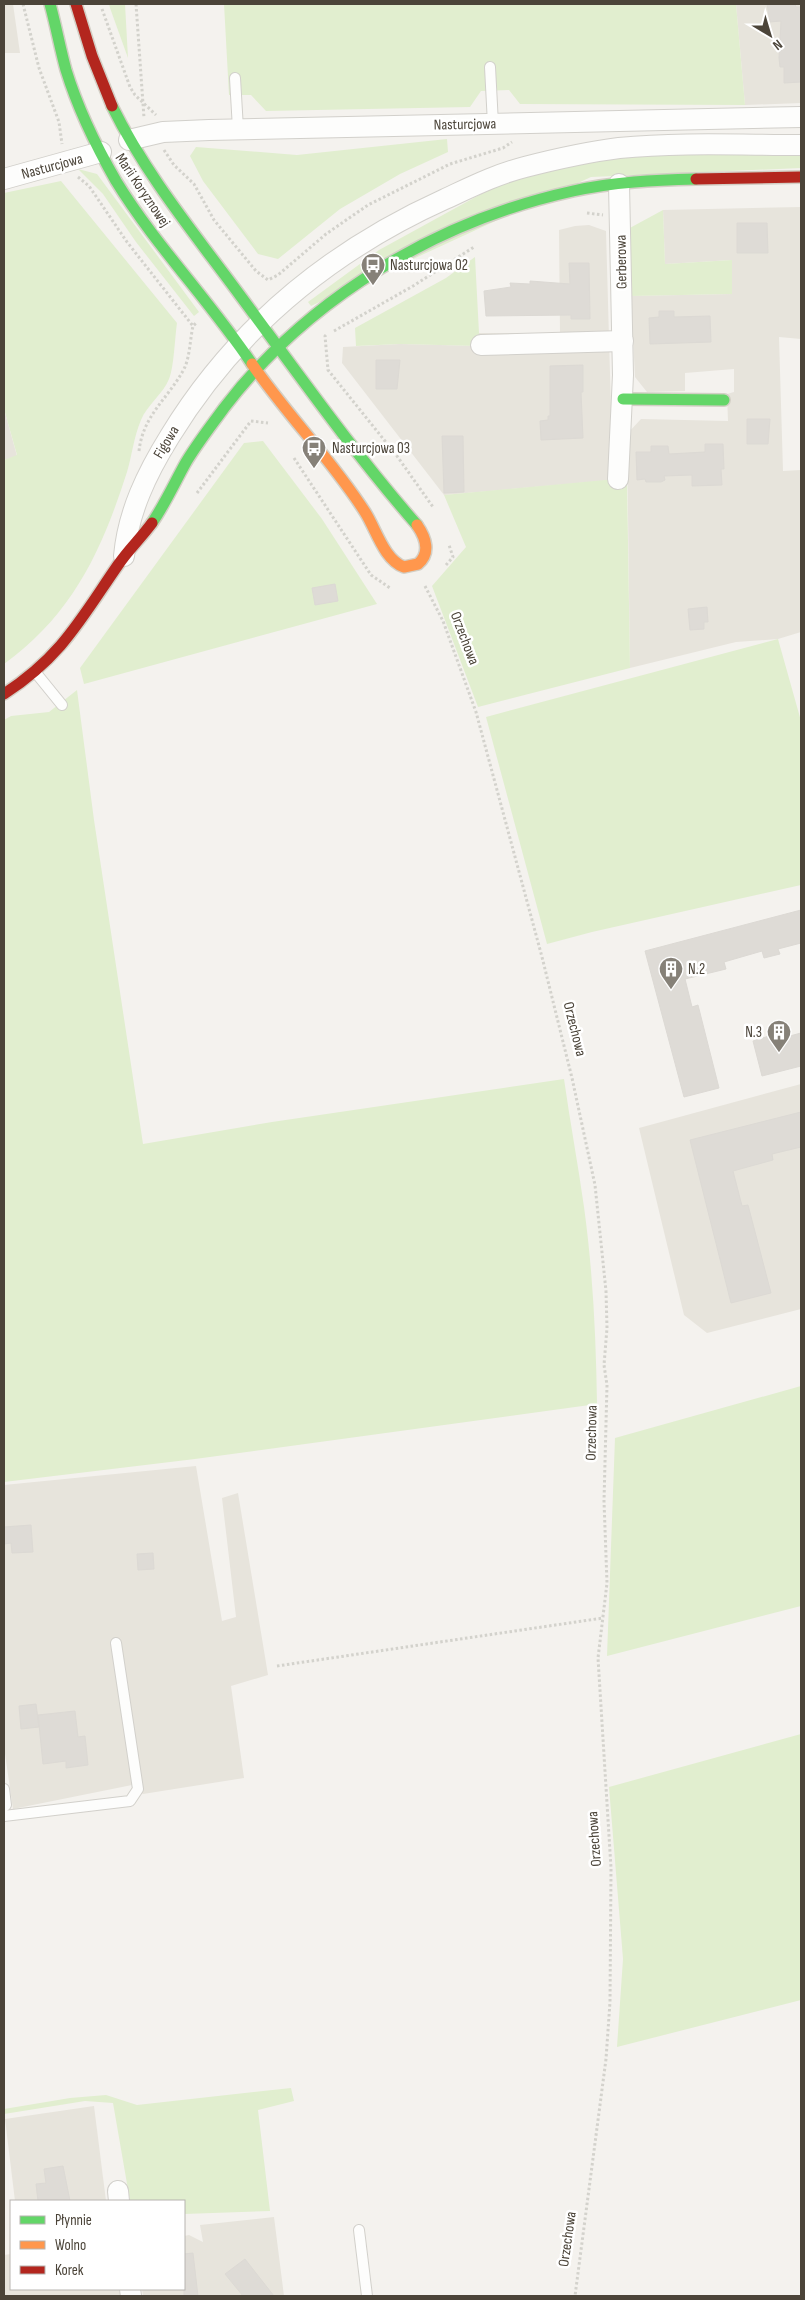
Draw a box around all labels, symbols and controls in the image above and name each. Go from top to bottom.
north arrow [745,10,795,60]
text: N [770,36,786,54]
street label: Nasturcjowa [434,114,497,135]
street label: Nasturcjowa [19,149,85,184]
street label: Marii Koryznowej [111,150,174,231]
street label: Gerberowa [612,234,631,289]
bus stop icon: Nasturcjowa 02 [360,252,386,286]
place label: Nasturcjowa 02 [390,256,468,275]
street label: Figowa [149,422,184,462]
bus stop icon: Nasturcjowa 03 [301,435,327,469]
place label: Nasturcjowa 03 [332,439,410,458]
street label: Orzechowa [446,609,483,668]
building icon: N.2 [658,956,684,990]
place label: N.2 [688,960,705,979]
street label: Orzechowa [559,1000,590,1059]
building icon: N.3 [766,1019,792,1053]
place label: N.3 [745,1023,762,1042]
street label: Orzechowa [582,1405,601,1461]
street label: Orzechowa [583,1810,606,1867]
legend [10,2200,185,2290]
street label: Orzechowa [554,2210,581,2268]
text: Płynnie [55,2211,92,2230]
text: Wolno [55,2236,86,2255]
text: Korek [55,2261,84,2280]

